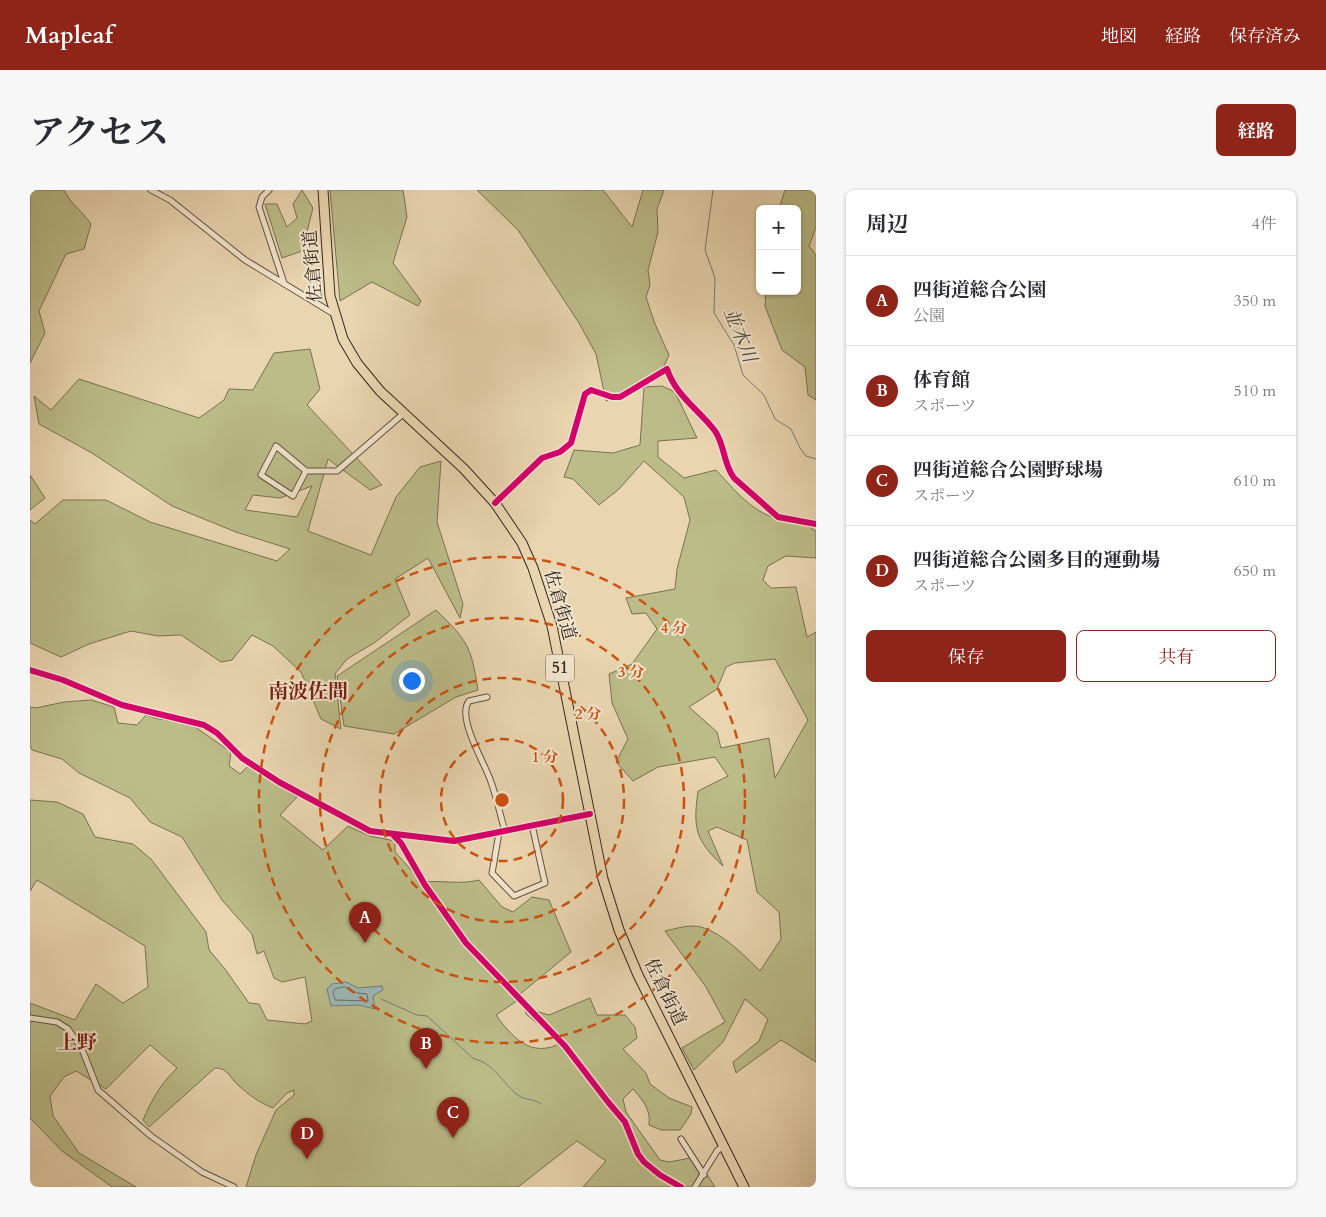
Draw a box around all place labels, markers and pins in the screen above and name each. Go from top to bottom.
centre of rings [493,791,511,809]
pin: A [349,902,381,943]
pin: B [410,1028,442,1069]
pin: C [437,1097,469,1138]
pin: D [291,1118,323,1159]

